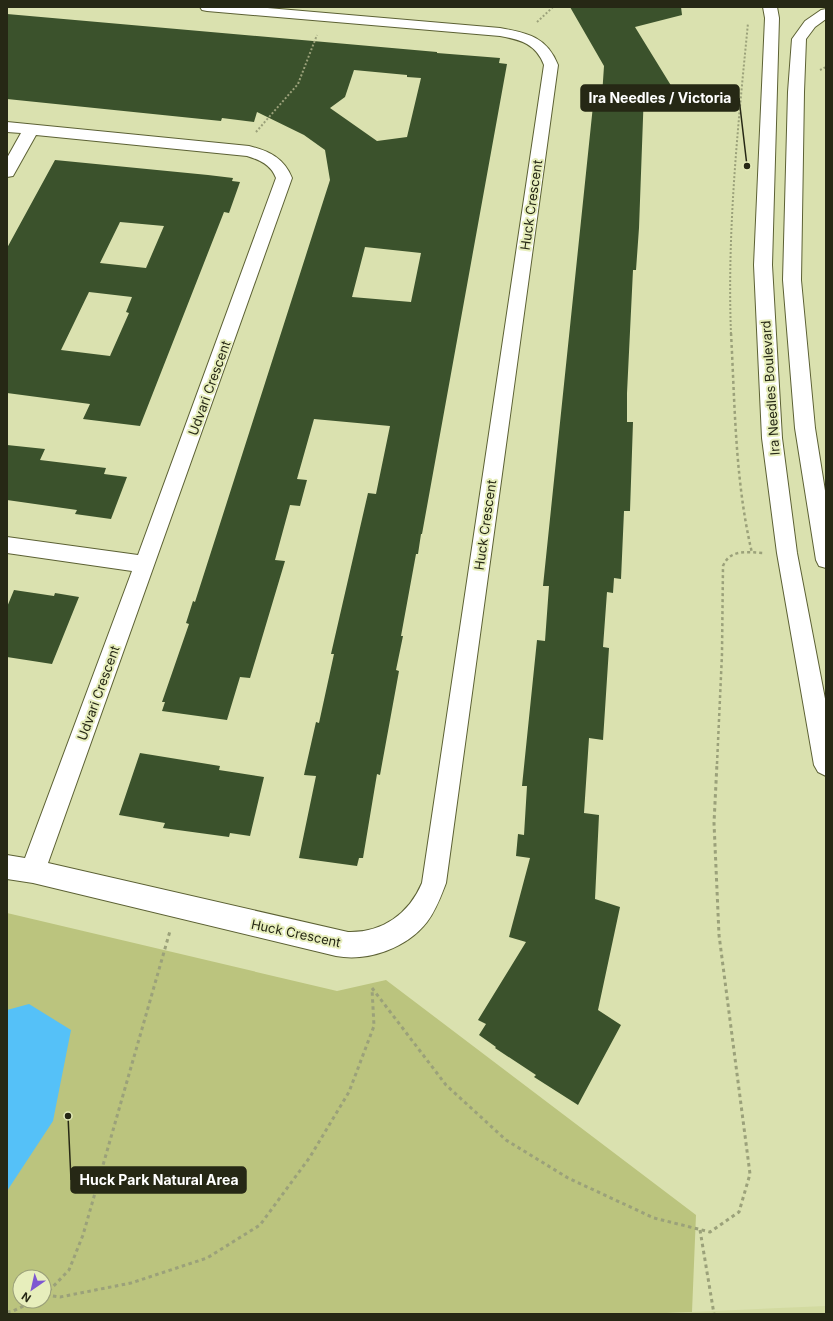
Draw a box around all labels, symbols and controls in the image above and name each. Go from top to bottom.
callout: Ira Needles / Victoria [581,85,739,111]
text: Ira Needles / Victoria [589,89,731,106]
street label: Huck Crescent [517,159,545,251]
street label: Ira Needles Boulevard [757,320,783,456]
street label: Udvari Crescent [184,338,234,438]
street label: Huck Crescent [471,479,499,571]
street label: Udvari Crescent [73,643,123,743]
street label: Huck Crescent [250,916,342,950]
callout: Huck Park Natural Area [71,1167,246,1193]
text: Huck Park Natural Area [79,1171,239,1188]
north arrow [12,1269,52,1309]
text: N [19,1289,34,1305]

